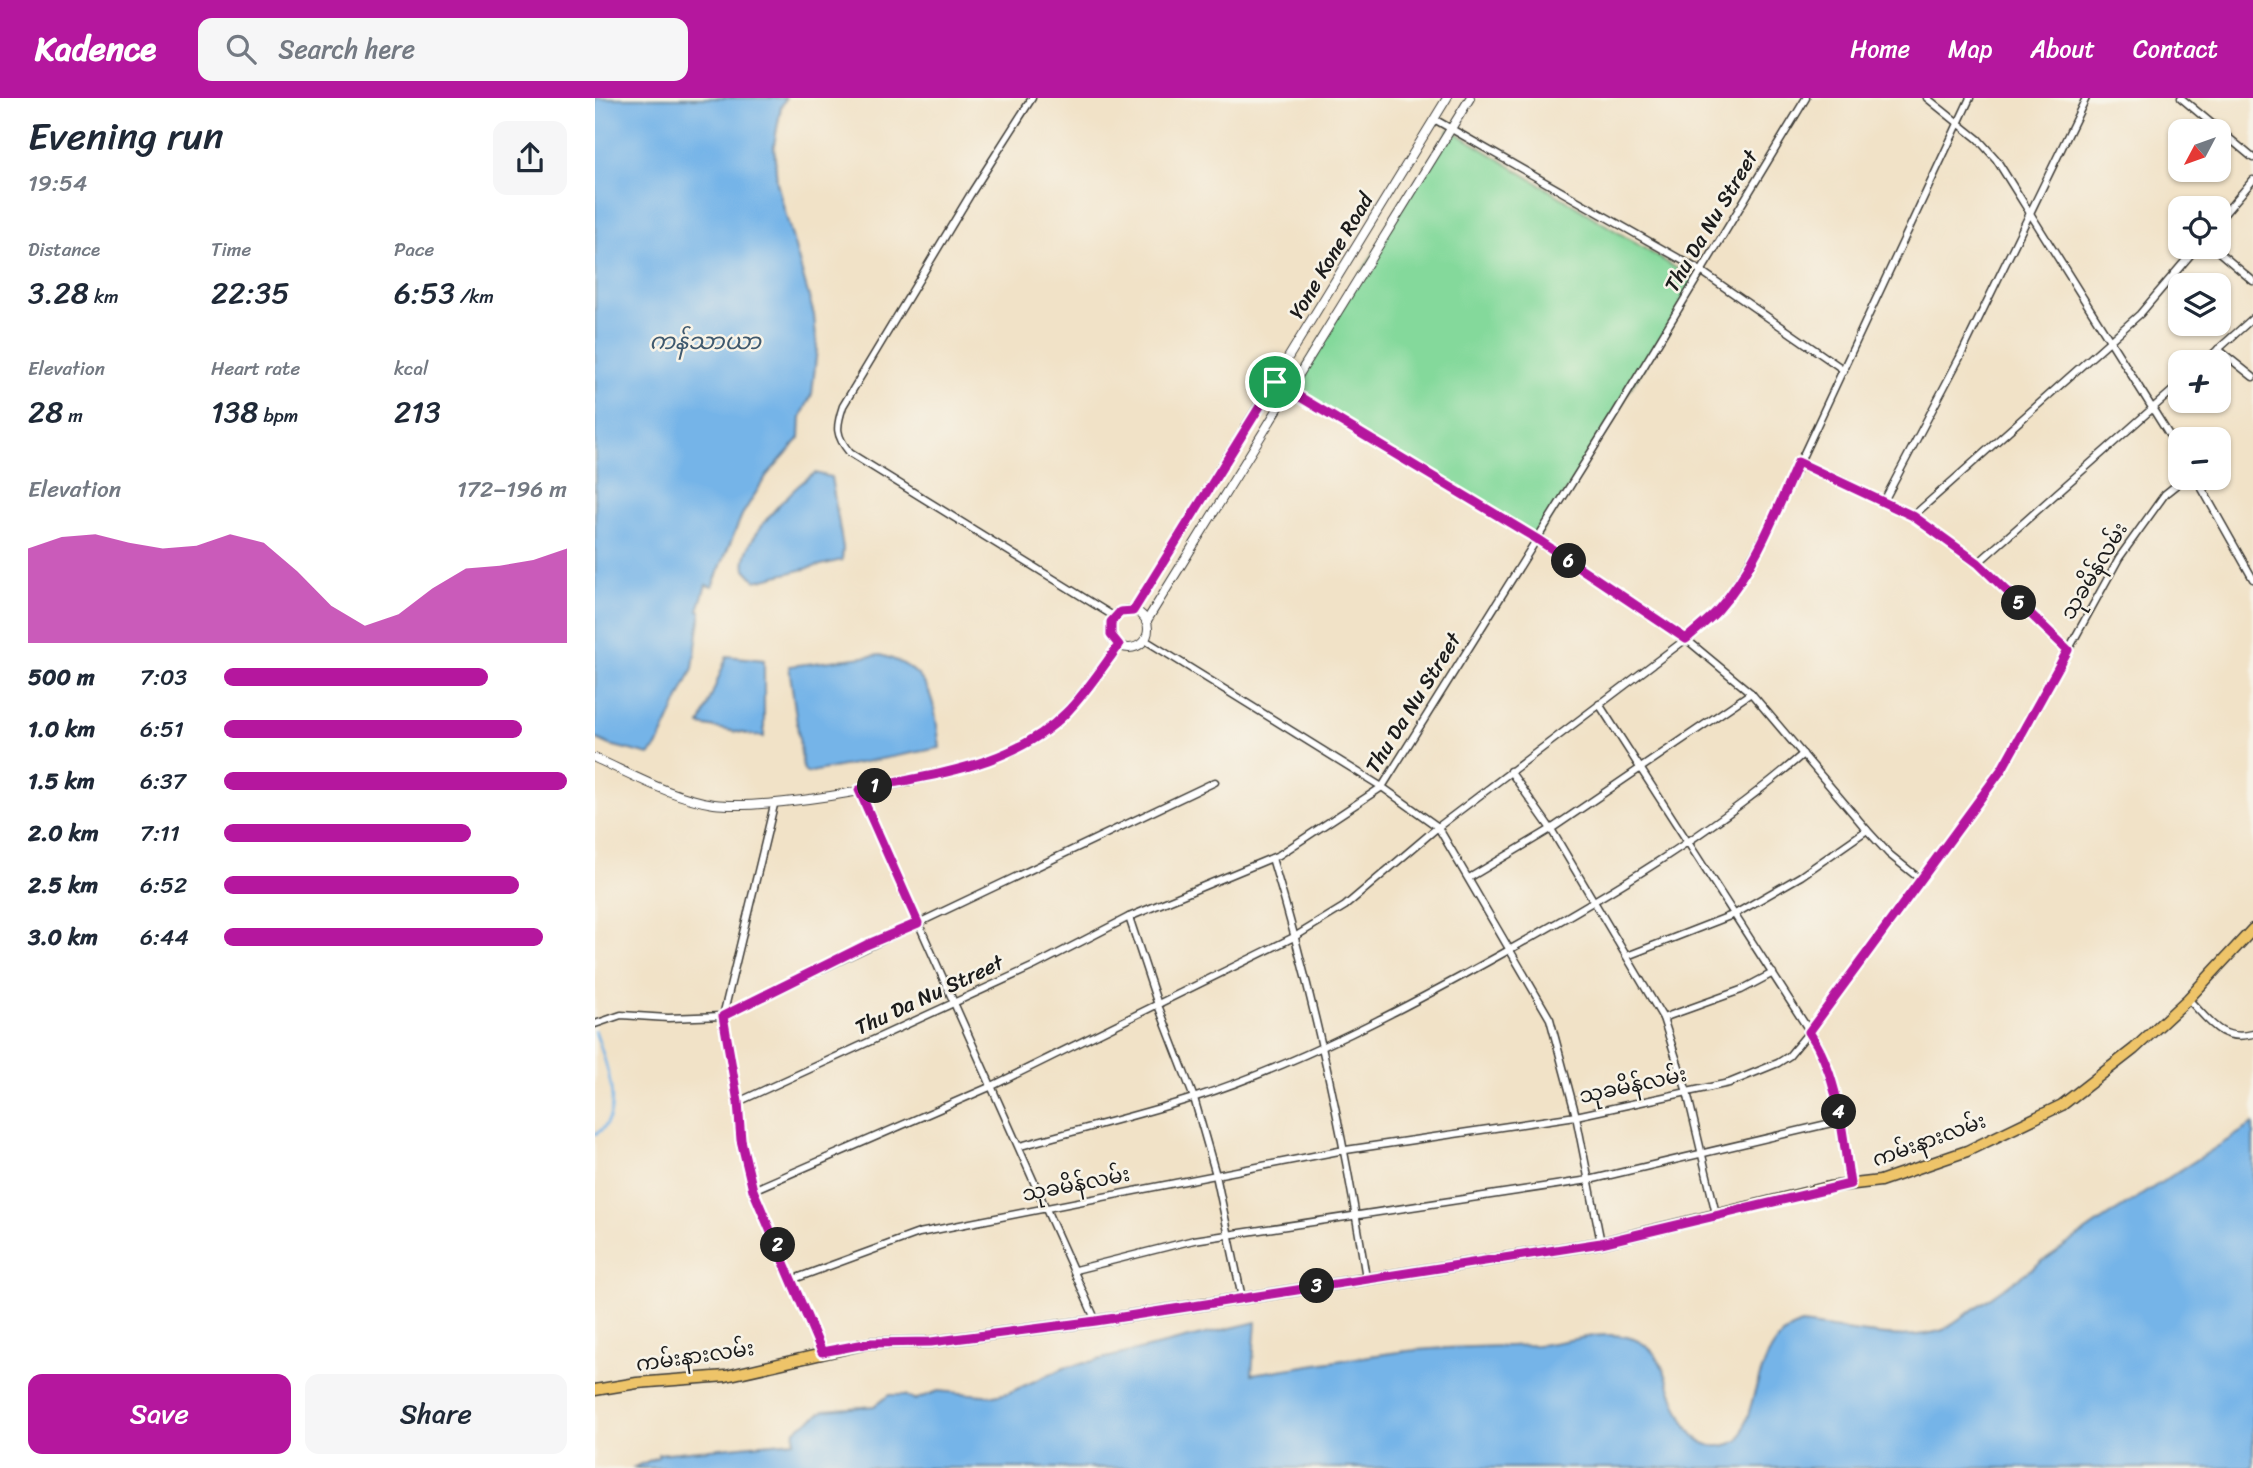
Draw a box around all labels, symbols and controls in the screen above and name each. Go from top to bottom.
search box [198,18,688,81]
text: Kadence [35,20,156,78]
text: Search here [278,26,415,72]
text: Home [1850,28,1910,70]
text: Map [1948,28,1992,70]
text: About [2030,28,2095,70]
text: Contact [2133,28,2218,70]
icon: search [222,30,260,68]
text: Evening run [28,103,224,170]
north arrow [2168,119,2231,182]
map controls [2168,119,2231,490]
button: share [493,121,567,195]
street label: Thu Da Nu Street [1653,141,1769,300]
text: 19:54 [28,163,87,204]
street label: Yone Kone Road [1278,184,1385,327]
button: locate [2168,196,2231,259]
text: Distance [28,233,100,266]
text: Time [211,233,251,266]
text: Pace [394,233,434,266]
text: 3.28 [28,266,89,320]
text: 22:35 [211,266,289,320]
text: 6:53 [394,266,455,320]
button: layers [2168,273,2231,336]
text: km [89,280,119,313]
text: /km [455,280,494,313]
water label: ကန်သာယာ [649,321,762,362]
button: + [2168,350,2231,413]
text: Elevation [28,352,105,385]
text: Heart rate [211,352,300,385]
text: kcal [394,352,429,385]
pin [1245,352,1305,412]
icon: arrive [1256,363,1294,401]
text: 28 [28,385,63,439]
text: 138 [211,385,258,439]
text: 213 [394,385,441,439]
text: m [63,399,83,432]
text: bpm [258,399,298,432]
button: − [2168,427,2231,490]
text: Elevation [28,469,121,510]
text: 172–196 m [457,469,567,510]
street label: သုခမိန်လမ်း [2050,514,2138,628]
pin: 6 [1551,544,1587,578]
text: 6 [1563,544,1574,577]
pin: 5 [2001,586,2037,620]
text: 5 [2013,586,2024,619]
street label: Thu Da Nu Street [1354,624,1472,781]
text: 500 m [28,657,95,698]
text: 7:03 [140,657,187,698]
text: 1.0 km [28,709,95,750]
text: 6:51 [140,709,184,750]
text: 1.5 km [28,761,95,802]
text: 6:37 [140,761,186,802]
pin: 1 [857,768,893,804]
text: 1 [870,769,879,802]
text: 2.0 km [28,813,99,854]
text: 7:11 [140,813,180,854]
text: 2.5 km [28,865,98,906]
text: 6:52 [140,865,187,906]
text: 3.0 km [28,917,98,958]
text: 6:44 [140,917,189,958]
street label: Thu Da Nu Street [848,943,1011,1046]
street label: သုခမိန်လမ်း [1576,1055,1690,1115]
pin: 4 [1821,1094,1857,1130]
text: 4 [1833,1095,1844,1128]
street label: ကမ်းနားလမ်း [1867,1102,1991,1178]
street label: သုခမိန်လမ်း [1019,1155,1133,1213]
pin: 2 [761,1228,795,1262]
text: 2 [772,1228,783,1261]
pin: 3 [1299,1268,1335,1304]
text: 3 [1311,1269,1322,1302]
street label: ကမ်းနားလမ်း [633,1329,757,1383]
button: Save [28,1374,291,1454]
button: Share [305,1374,567,1454]

